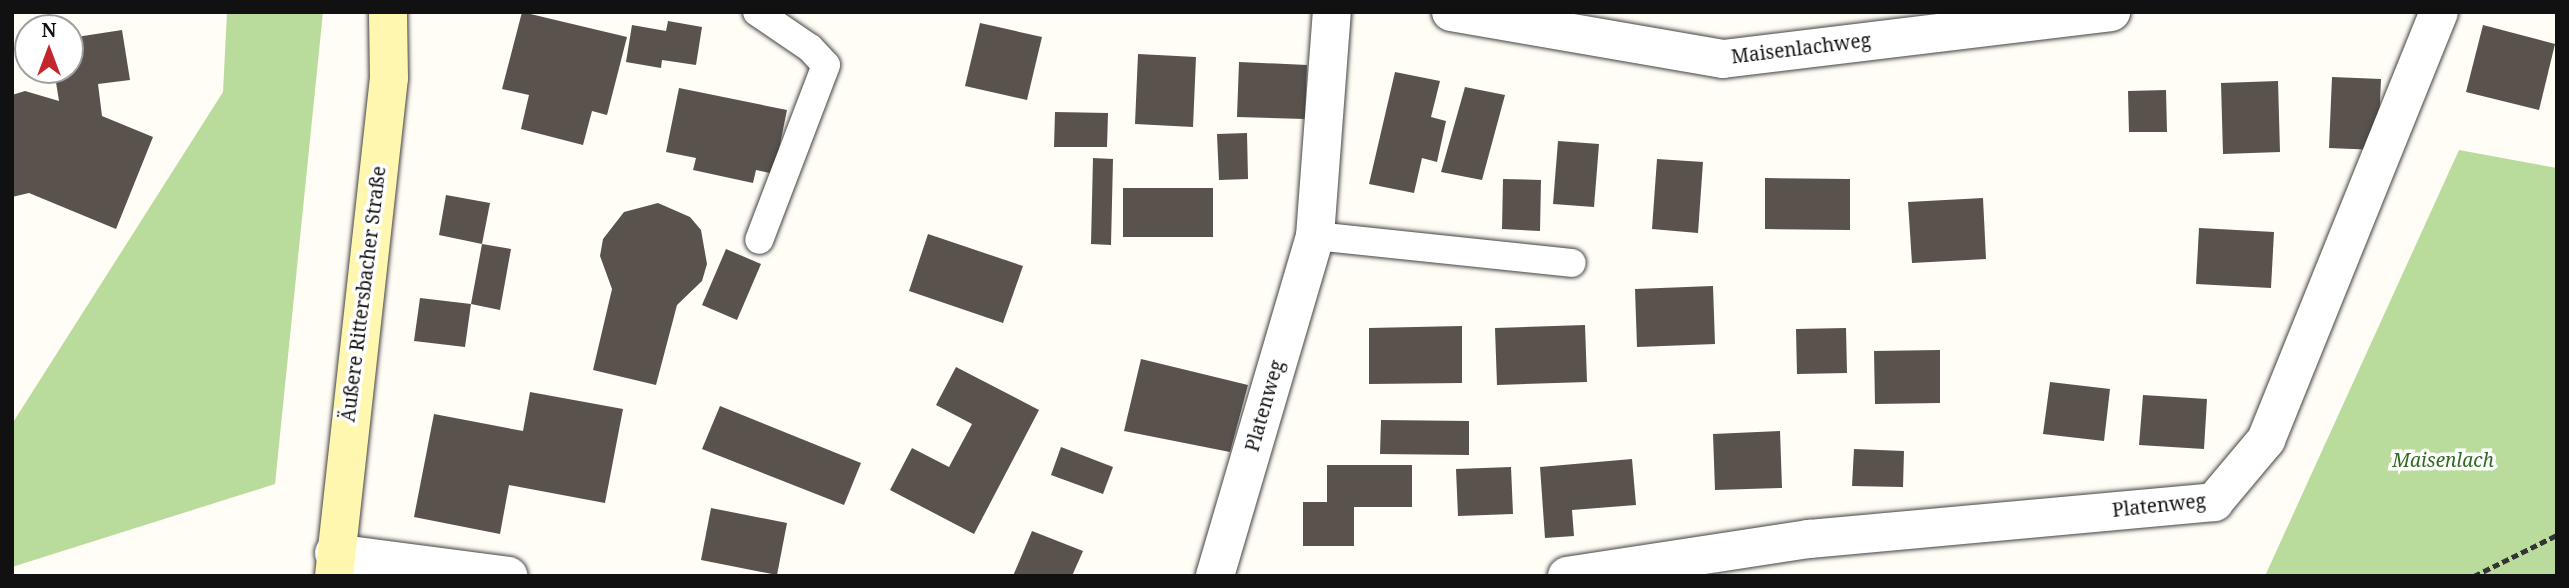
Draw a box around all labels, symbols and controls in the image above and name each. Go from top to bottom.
north arrow [14,14,84,84]
text: N [42,17,56,43]
street label: Maisenlachweg [1730,29,1872,69]
street label: Äußere Rittersbacher Straße [337,165,391,423]
street label: Platenweg [1241,358,1289,454]
park label: Maisenlach [2392,450,2494,472]
street label: Platenweg [2111,490,2207,522]

